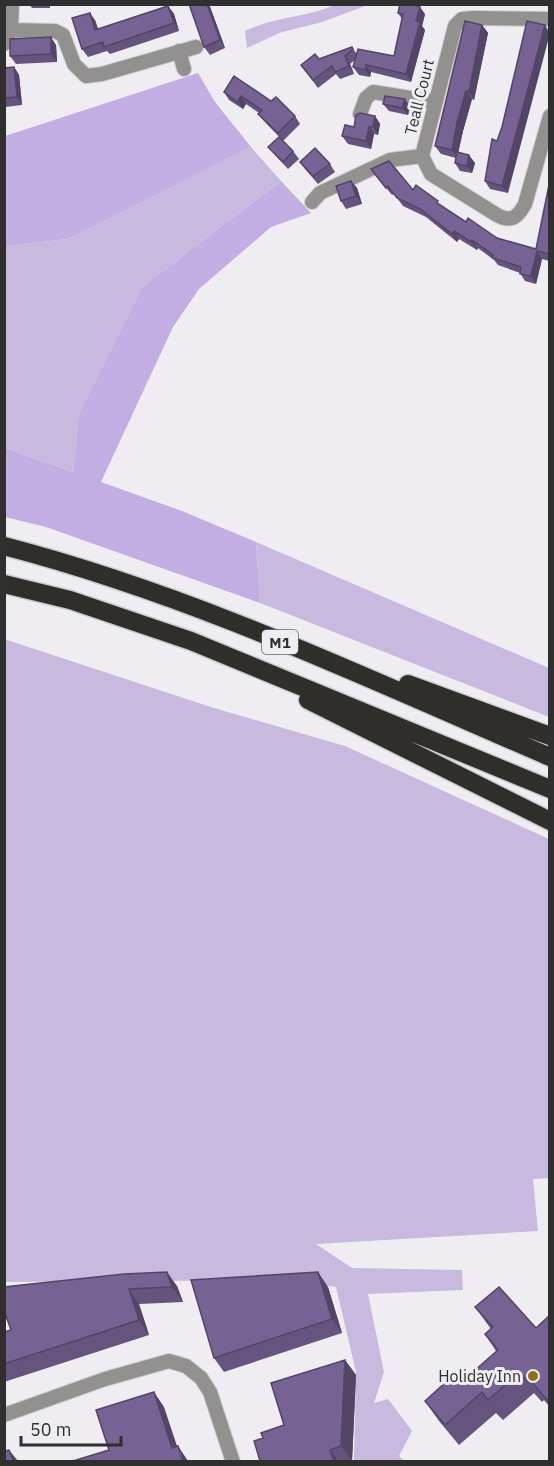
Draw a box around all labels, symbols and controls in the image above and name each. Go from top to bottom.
street label: Teall Court [400,57,438,137]
road number: M1 [262,630,298,654]
place label: Holiday Inn [438,1366,521,1386]
marker: Holiday Inn [526,1369,540,1383]
scale bar [21,1409,122,1447]
text: 50 m [30,1418,72,1441]

